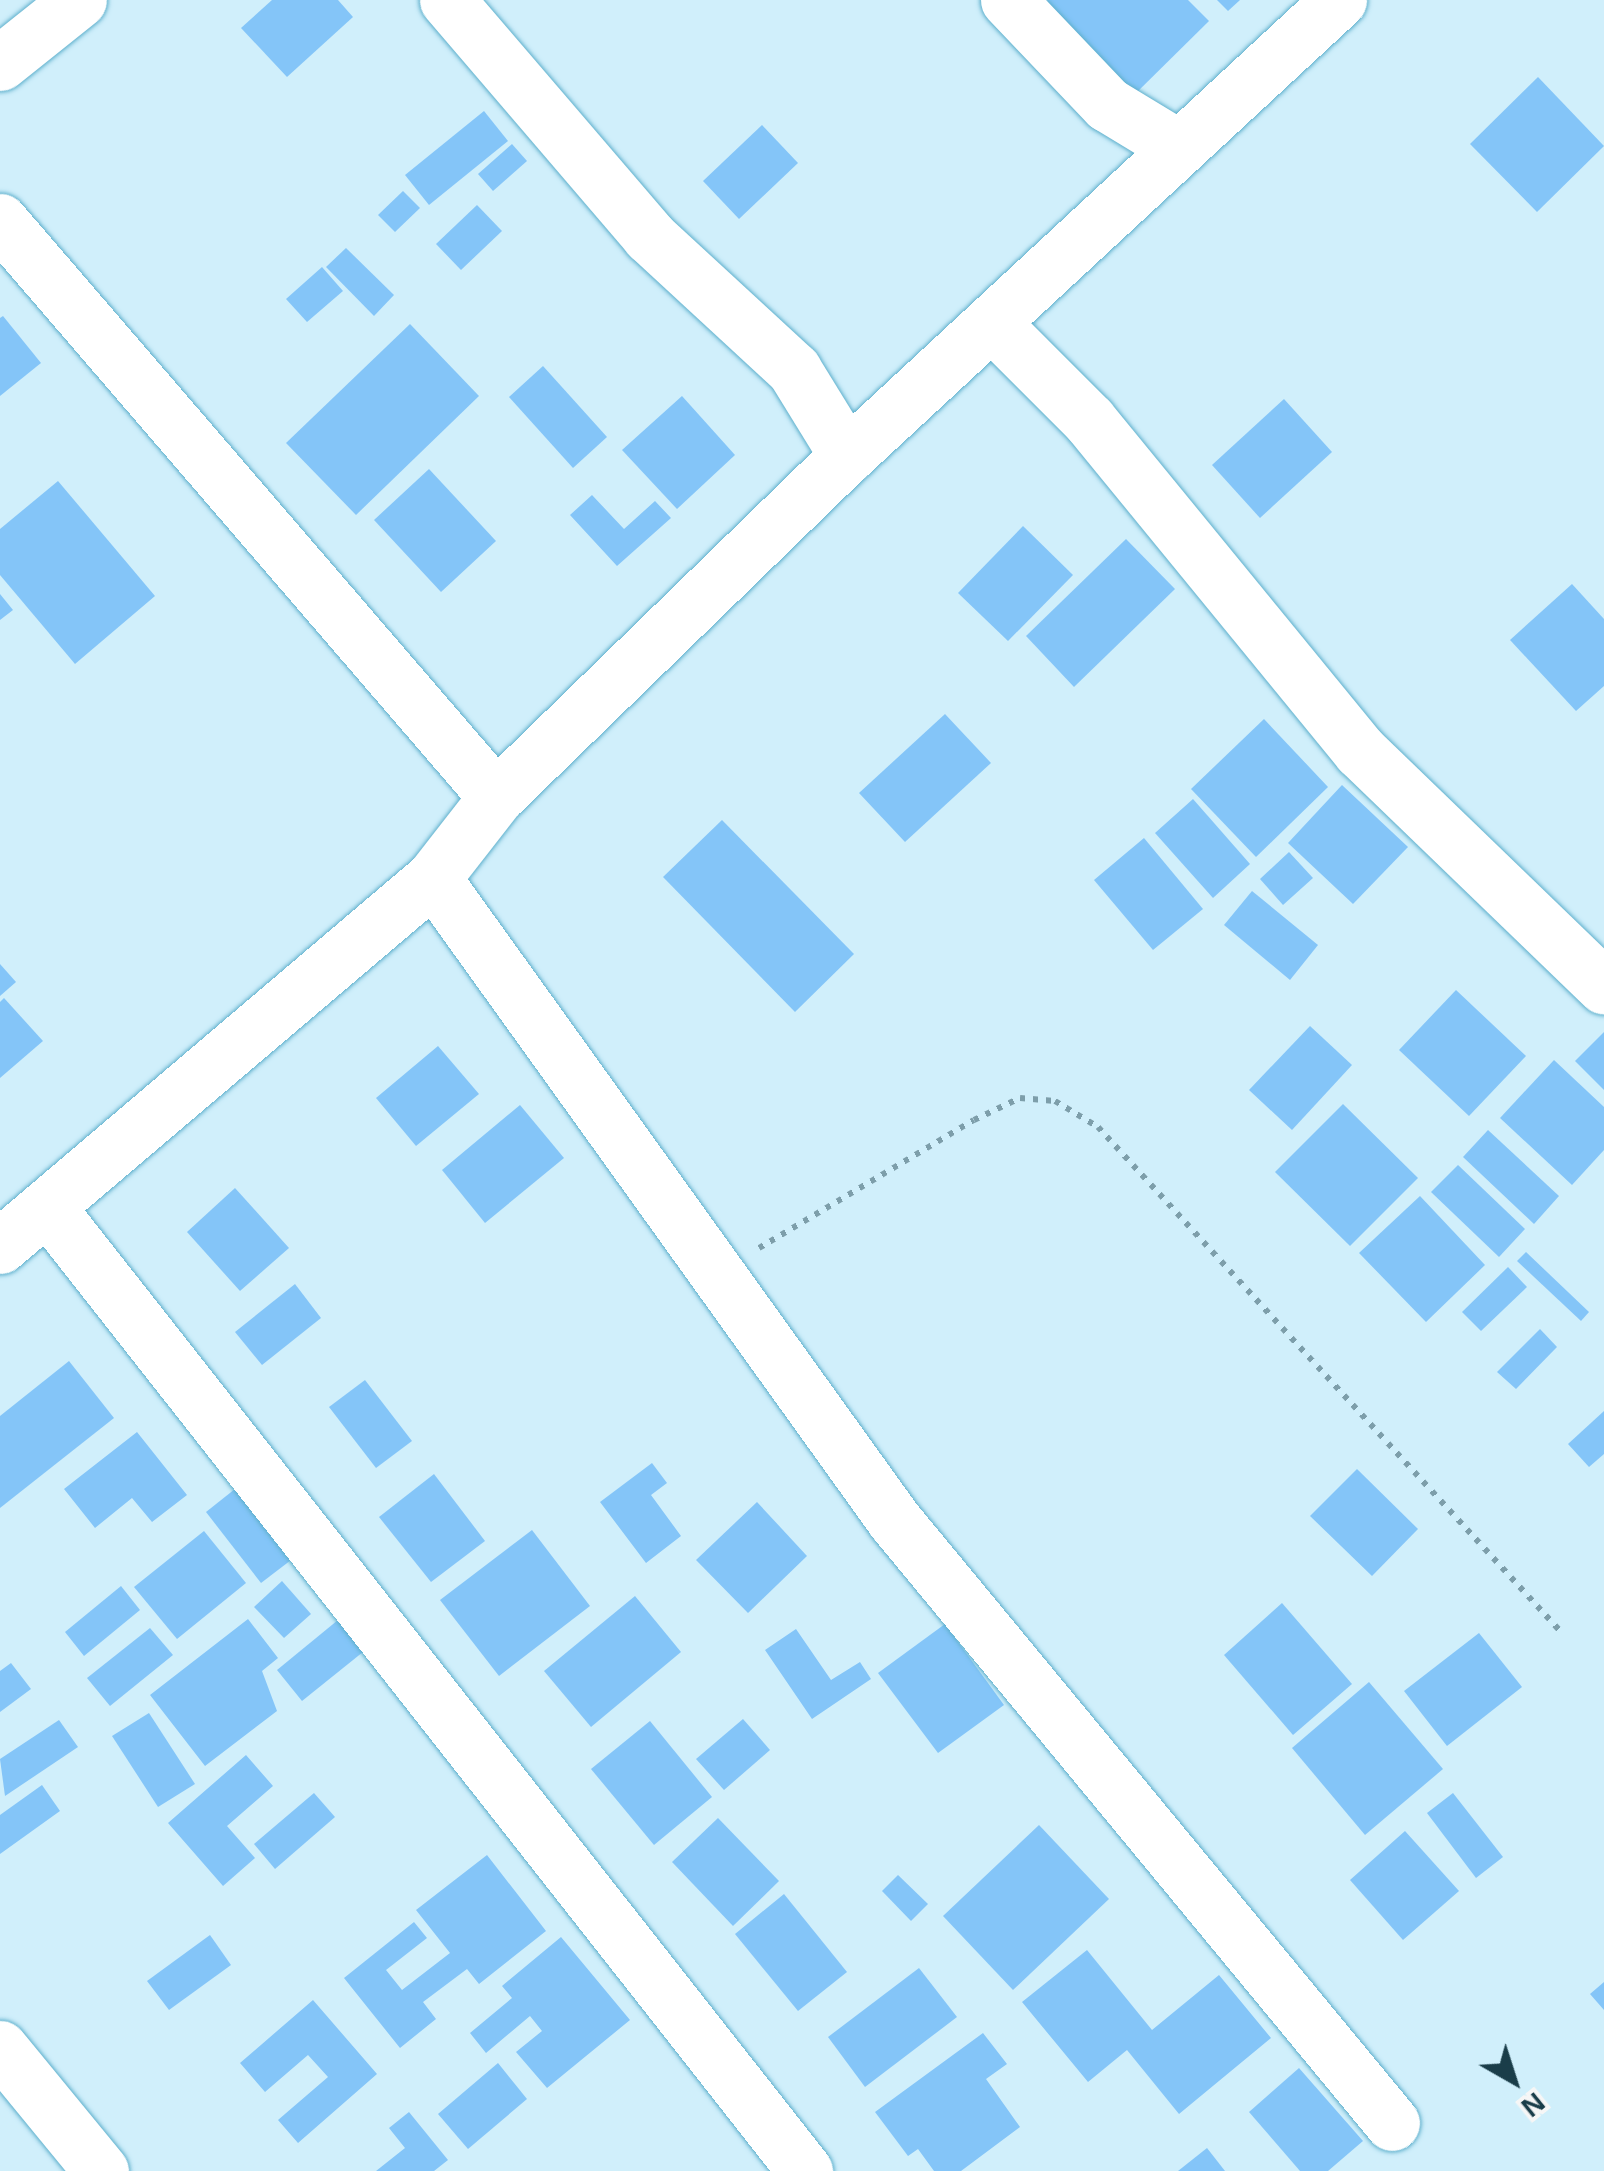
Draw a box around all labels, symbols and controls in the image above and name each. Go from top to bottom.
north arrow [1464,2031,1564,2131]
text: N [1516,2086,1551,2123]

